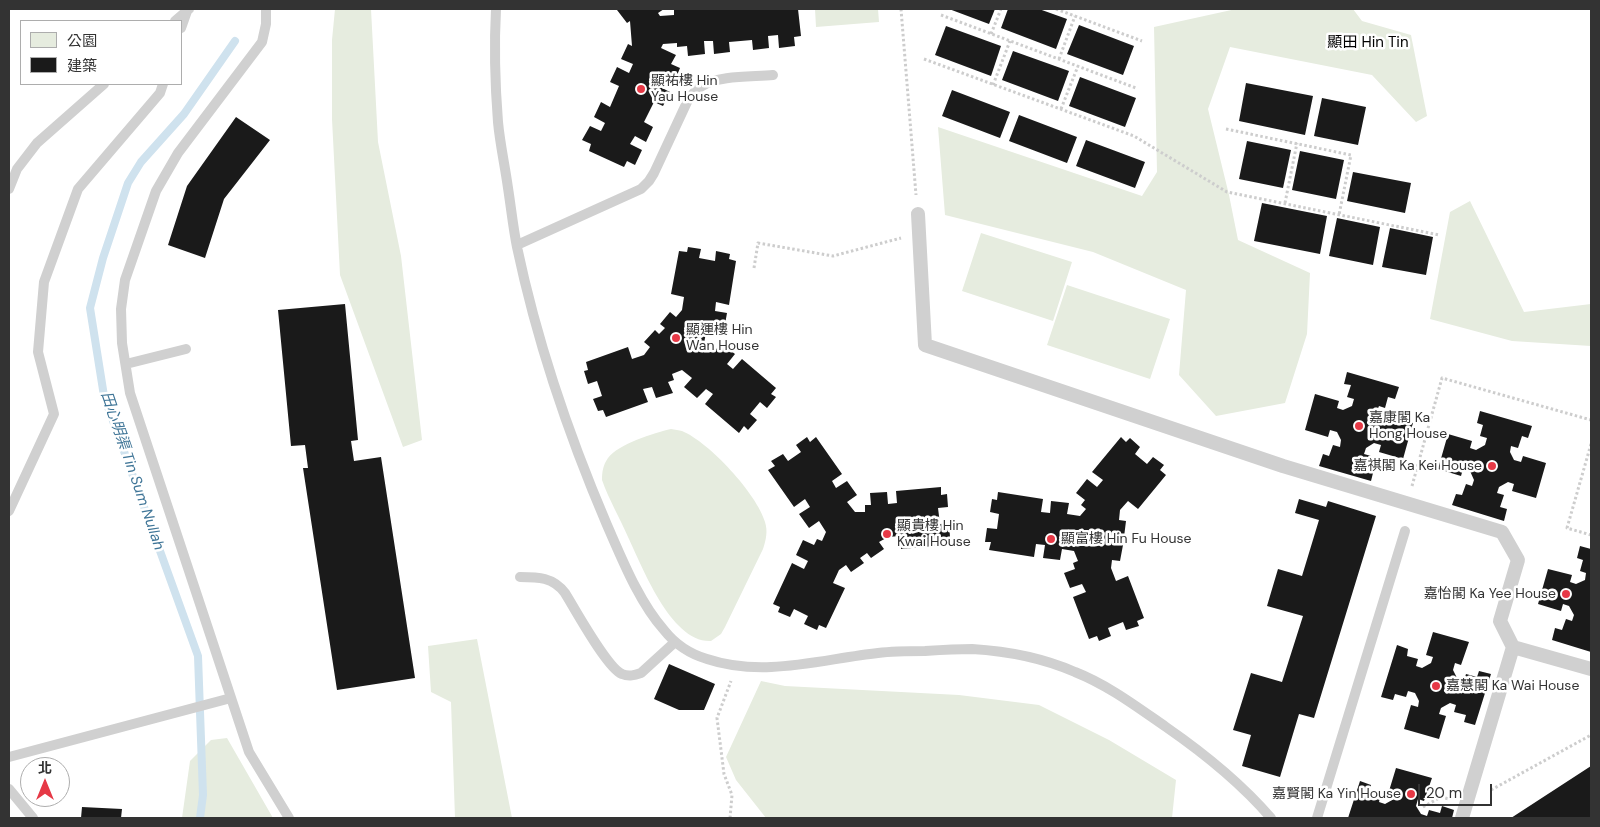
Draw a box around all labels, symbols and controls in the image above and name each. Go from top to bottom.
legend [20,20,182,85]
text: 公園 [67,31,97,51]
district label: 顯田 Hin Tin [1327,34,1409,52]
text: 建築 [67,56,97,76]
place label: 顯祐樓 Hin Yau House [651,73,718,105]
marker: 顯祐樓 Hin Yau House [635,83,647,95]
place label: 顯運樓 Hin Wan House [686,322,759,354]
marker: 顯運樓 Hin Wan House [670,332,682,344]
water label: 田心明渠 Tin Sum Nullah [96,389,168,553]
place label: 嘉康閣 Ka Hong House [1369,410,1447,442]
marker: 嘉康閣 Ka Hong House [1353,420,1365,432]
place label: 嘉祺閣 Ka Kei House [1353,458,1482,474]
marker: 嘉祺閣 Ka Kei House [1486,460,1498,472]
place label: 顯貴樓 Hin Kwai House [897,518,971,550]
marker: 顯貴樓 Hin Kwai House [881,528,893,540]
place label: 顯富樓 Hin Fu House [1061,531,1191,547]
marker: 顯富樓 Hin Fu House [1045,533,1057,545]
place label: 嘉怡閣 Ka Yee House [1424,586,1556,602]
marker: 嘉怡閣 Ka Yee House [1560,588,1572,600]
place label: 嘉慧閣 Ka Wai House [1446,678,1579,694]
marker: 嘉慧閣 Ka Wai House [1430,680,1442,692]
north arrow [20,757,70,807]
text: 北 [38,759,52,777]
scale bar [1420,774,1494,806]
text: 20 m [1426,783,1462,803]
place label: 嘉賢閣 Ka Yin House [1272,786,1401,802]
marker: 嘉賢閣 Ka Yin House [1405,788,1417,800]

